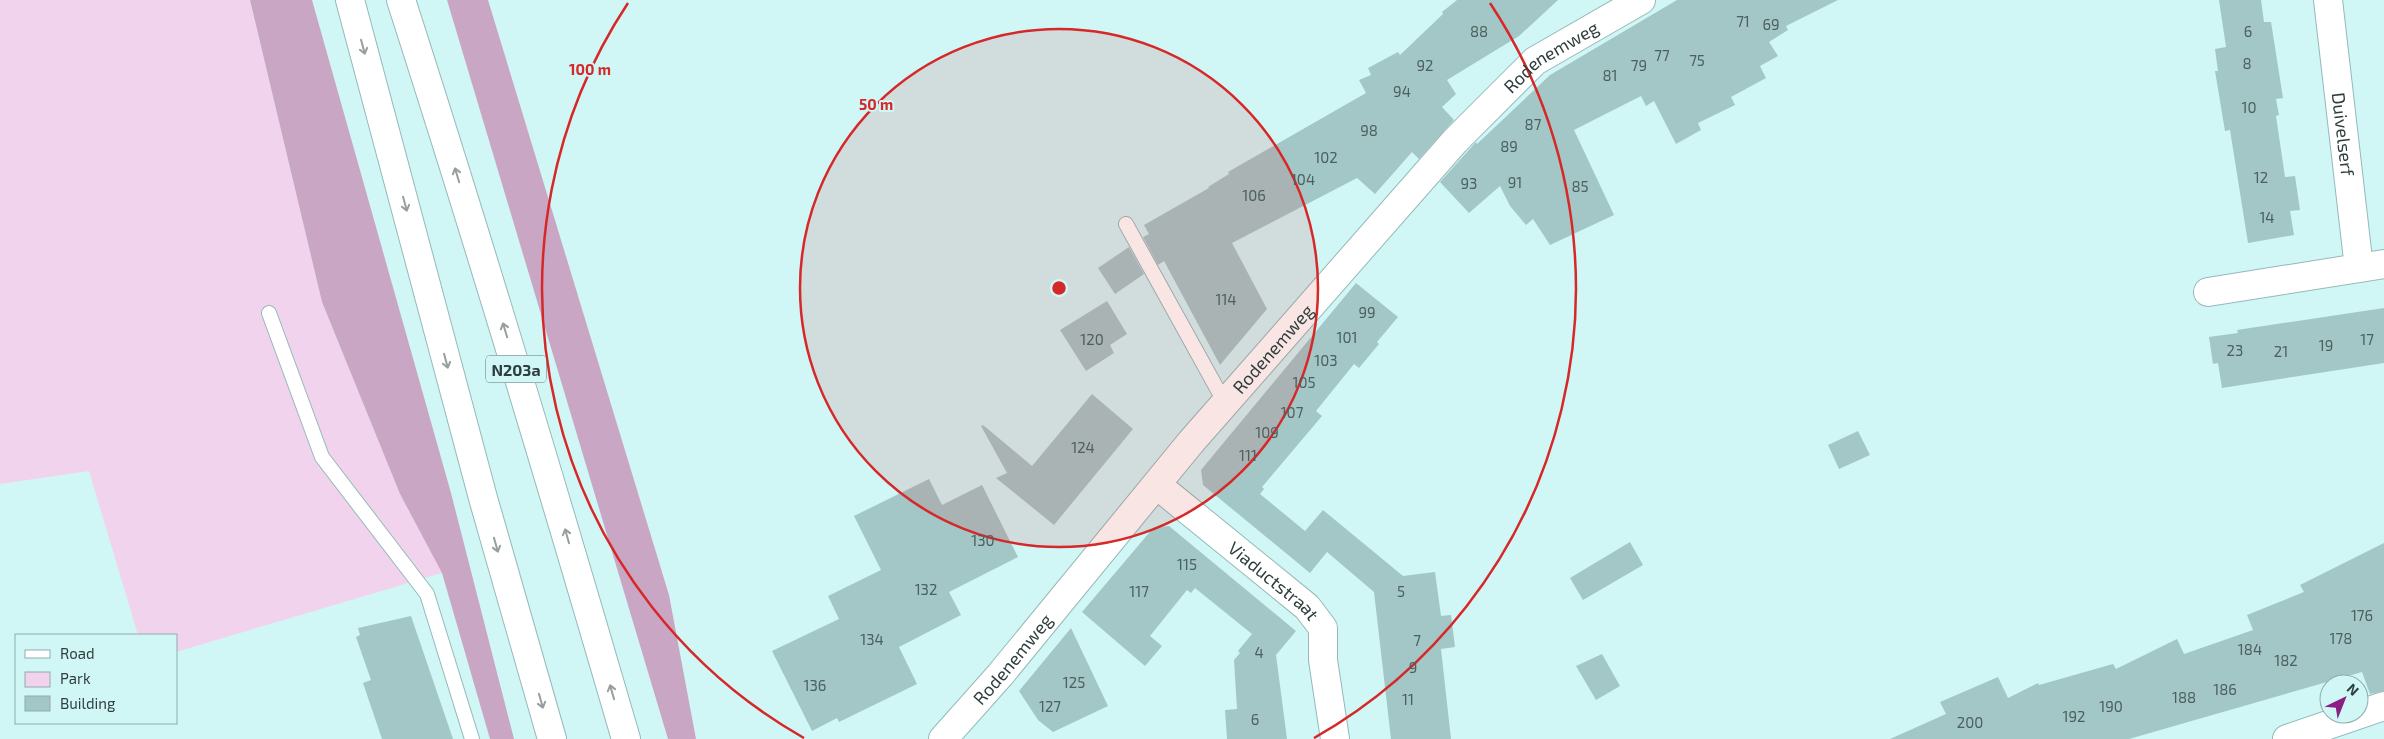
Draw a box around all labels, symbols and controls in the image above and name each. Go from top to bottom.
house number: 71 [1736,12,1750,30]
house number: 69 [1762,15,1780,33]
street label: Rodenemweg [1499,16,1602,97]
house number: 88 [1470,22,1488,40]
house number: 6 [2244,22,2252,40]
one-way arrow [358,39,368,55]
house number: 77 [1654,46,1670,64]
house number: 75 [1689,51,1705,69]
house number: 8 [2242,54,2252,72]
house number: 92 [1416,56,1434,74]
house number: 79 [1631,56,1647,74]
text: 100 m [569,60,611,78]
house number: 81 [1602,66,1618,84]
house number: 94 [1393,82,1411,100]
street label: Duivelserf [2328,91,2359,178]
text: 50 m [859,95,893,113]
house number: 10 [2241,98,2257,116]
house number: 87 [1525,115,1542,133]
house number: 98 [1360,121,1378,139]
house number: 89 [1500,137,1518,155]
house number: 102 [1314,148,1338,166]
one-way arrow [452,167,462,183]
house number: 12 [2254,168,2268,186]
house number: 104 [1291,170,1315,188]
house number: 91 [1508,173,1522,191]
house number: 93 [1461,174,1477,192]
house number: 85 [1571,177,1589,195]
house number: 106 [1242,186,1266,204]
one-way arrow [401,195,410,211]
house number: 14 [2259,208,2275,226]
centre of rings [1050,279,1068,297]
house number: 114 [1215,290,1237,308]
street label: Rodenemweg [1228,300,1318,398]
house number: 99 [1358,303,1376,321]
one-way arrow [499,323,509,339]
house number: 101 [1337,328,1358,346]
house number: 120 [1080,330,1104,348]
house number: 17 [2360,330,2374,348]
house number: 19 [2319,336,2333,354]
house number: 23 [2227,341,2243,359]
house number: 21 [2274,342,2288,360]
house number: 103 [1314,351,1338,369]
one-way arrow [442,353,452,369]
road number: N203a [486,356,546,382]
house number: 105 [1292,373,1316,391]
house number: 107 [1281,403,1304,421]
house number: 109 [1255,423,1279,441]
house number: 124 [1071,438,1095,456]
house number: 111 [1239,446,1257,464]
one-way arrow [562,528,572,544]
house number: 130 [971,531,995,549]
one-way arrow [492,537,501,553]
street label: Viaductstraat [1224,537,1324,624]
house number: 115 [1177,555,1197,573]
house number: 132 [915,580,937,598]
house number: 117 [1129,582,1149,600]
house number: 5 [1397,582,1405,600]
house number: 176 [2351,606,2373,624]
street label: Rodenemweg [968,609,1057,709]
house number: 178 [2330,629,2352,647]
house number: 134 [860,630,884,648]
house number: 7 [1413,631,1421,649]
legend [15,634,178,724]
house number: 184 [2238,640,2262,658]
house number: 4 [1254,643,1264,661]
text: Road [60,644,95,662]
house number: 182 [2274,651,2298,669]
house number: 9 [1409,658,1417,676]
text: Park [60,669,91,687]
house number: 125 [1063,673,1085,691]
north arrow [2319,674,2369,724]
house number: 136 [804,676,826,694]
text: N [2344,679,2363,699]
house number: 186 [2213,680,2237,698]
one-way arrow [607,685,617,701]
house number: 188 [2172,688,2196,706]
house number: 11 [1402,690,1414,708]
one-way arrow [536,693,546,709]
text: Building [60,694,116,712]
house number: 127 [1039,697,1061,715]
house number: 190 [2099,697,2123,715]
house number: 192 [2063,707,2085,725]
house number: 6 [1251,710,1259,728]
house number: 200 [1957,713,1983,731]

